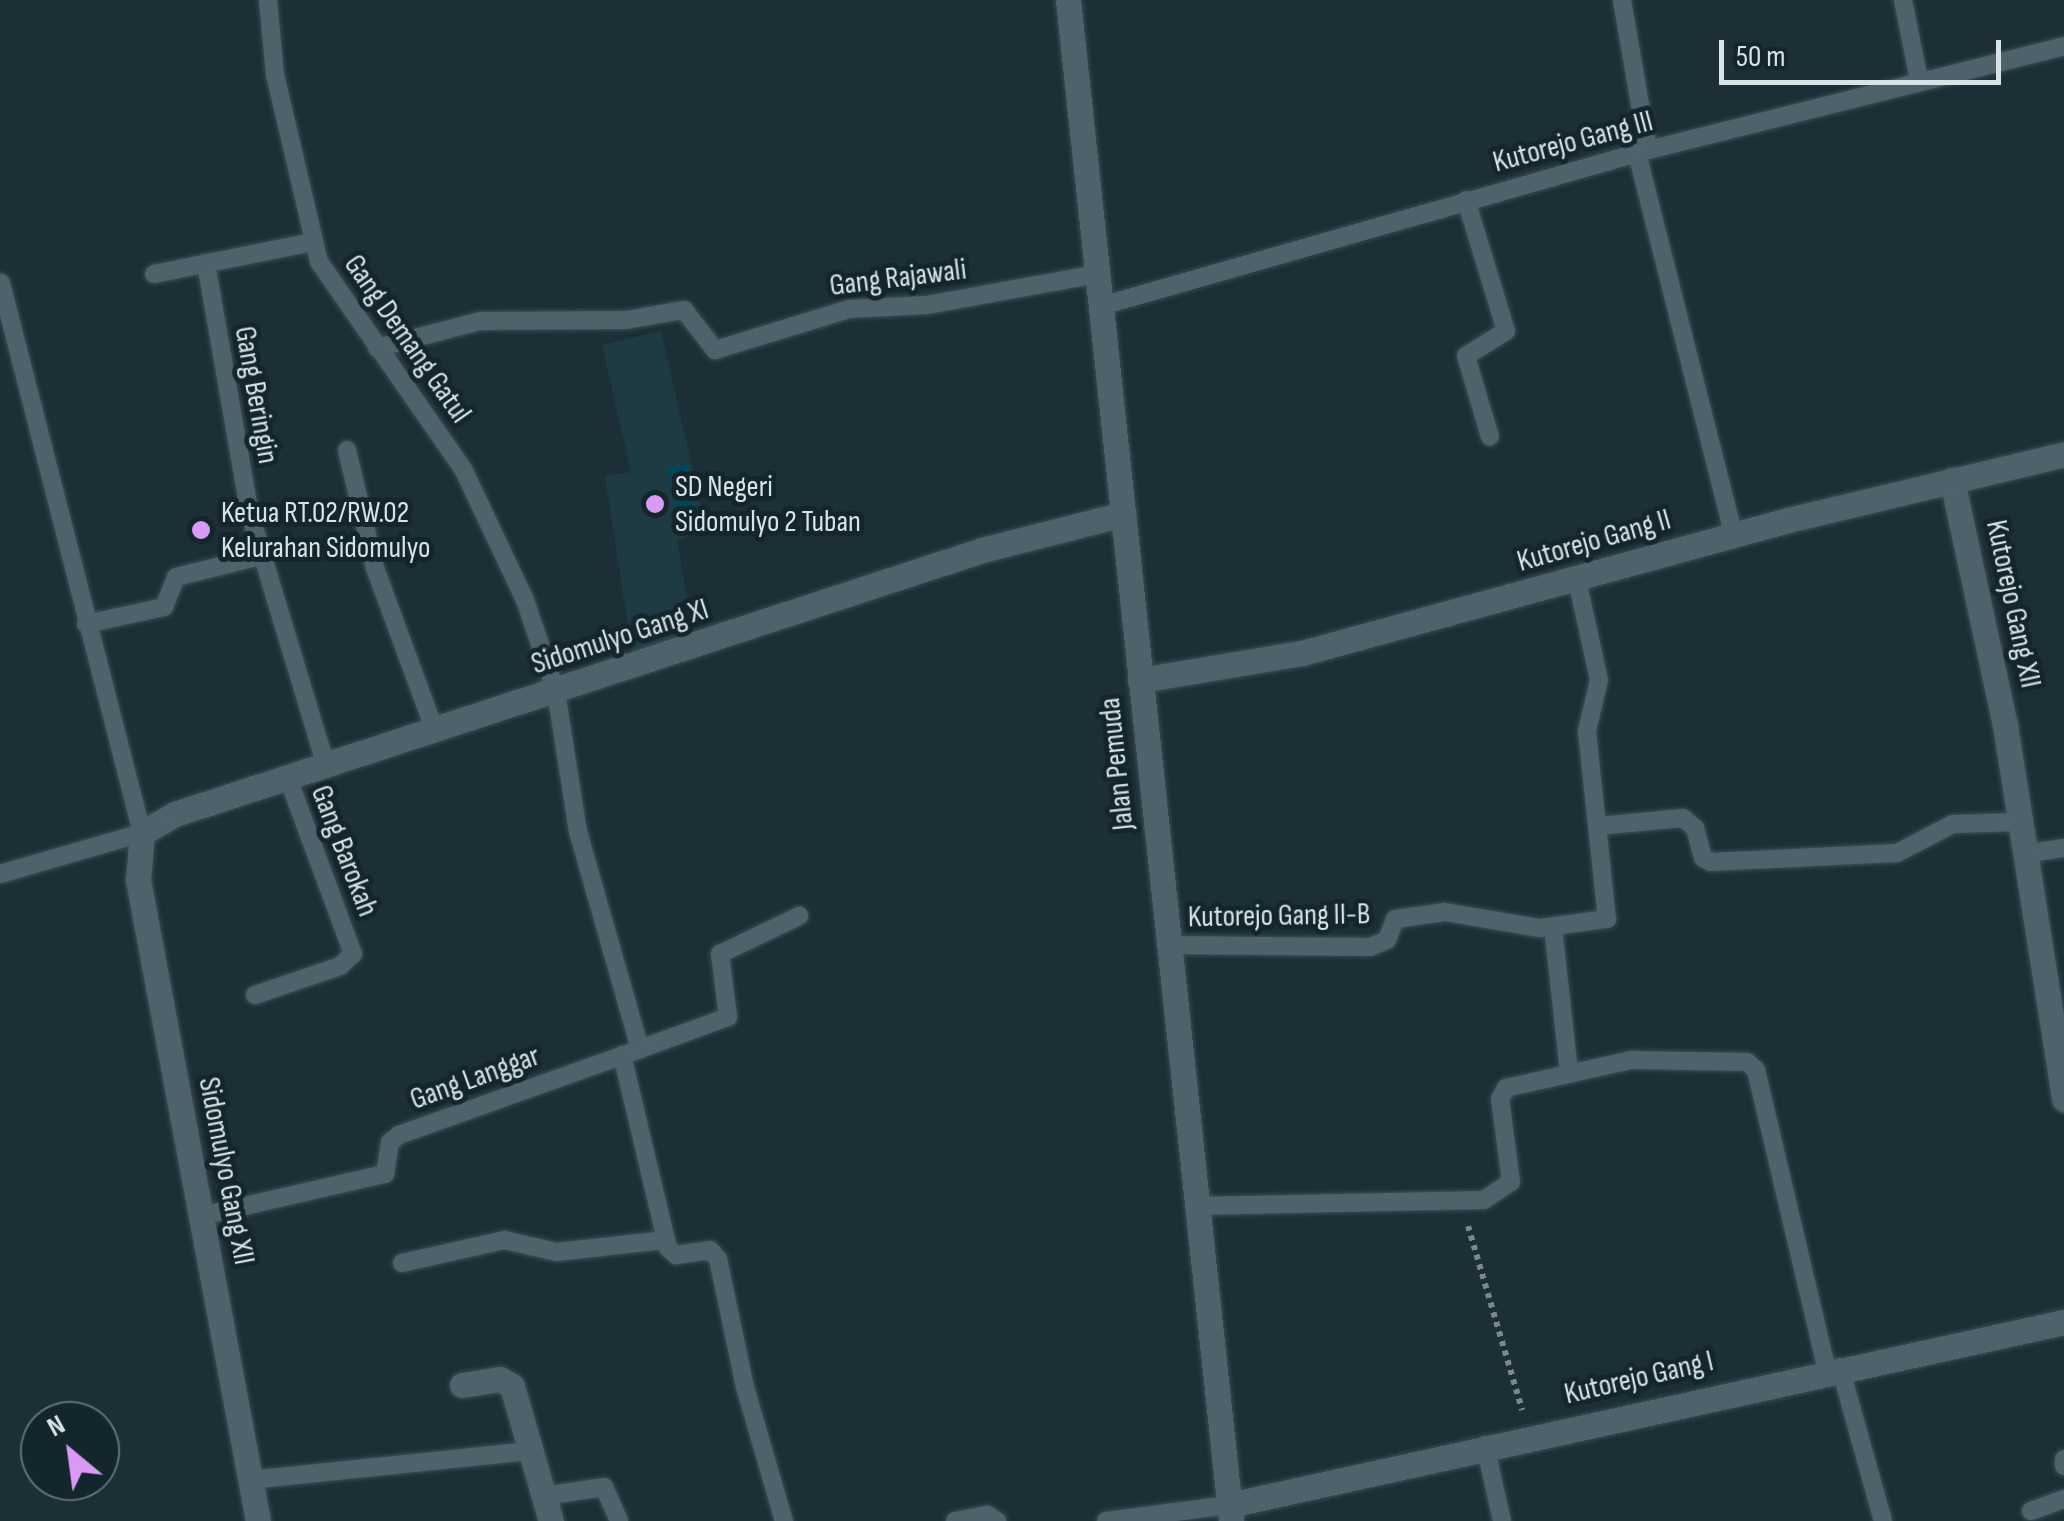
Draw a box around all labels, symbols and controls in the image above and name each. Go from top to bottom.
scale bar [1724,20,2006,82]
text: 50 m [1736,39,1785,75]
street label: Kutorejo Gang III [1489,103,1657,181]
street label: Gang Demang Gatul [336,248,478,430]
street label: Gang Rajawali [828,252,968,304]
street label: Gang Beringin [226,324,286,466]
place label: SD Negeri Sidomulyo 2 Tuban [675,469,861,540]
marker: SD Negeri Sidomulyo 2 Tuban [644,493,666,515]
place label: Ketua RT.02/RW.02 Kelurahan Sidomulyo [221,495,430,566]
street label: Kutorejo Gang II [1513,502,1675,580]
street label: Kutorejo Gang XII [1978,517,2048,691]
marker: Ketua RT.02/RW.02 Kelurahan Sidomulyo [190,519,212,541]
street label: Sidomulyo Gang XI [527,591,713,683]
street label: Jalan Pemuda [1092,696,1142,832]
street label: Gang Barokah [303,780,385,922]
street label: Kutorejo Gang II-B [1188,896,1370,936]
street label: Gang Langgar [405,1038,545,1118]
street label: Sidomulyo Gang XII [190,1074,262,1268]
street label: Kutorejo Gang I [1561,1343,1717,1413]
north arrow [20,1401,120,1501]
text: N [42,1408,71,1444]

